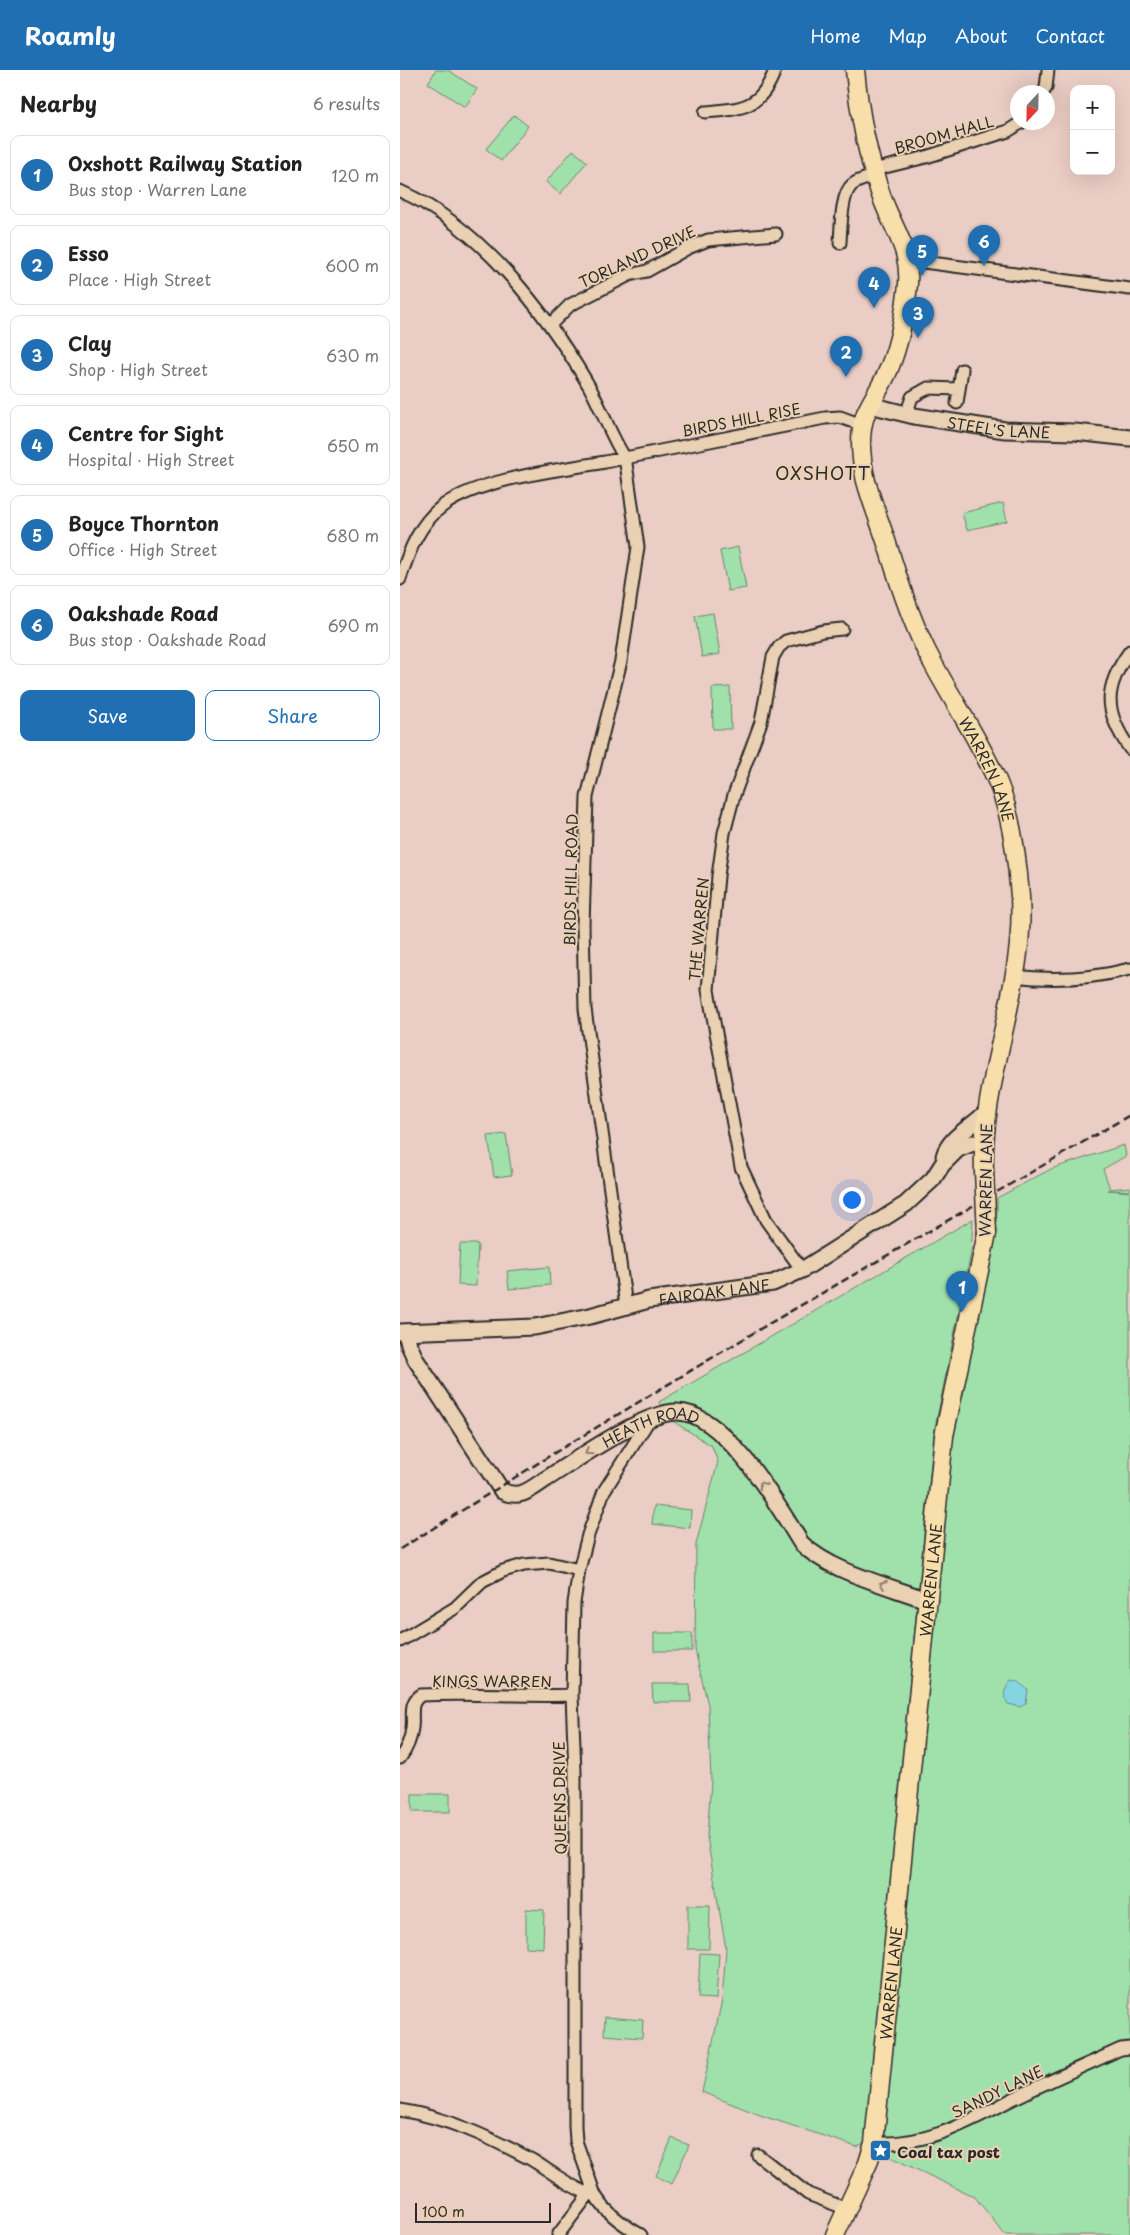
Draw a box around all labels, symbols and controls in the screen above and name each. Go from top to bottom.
text: Roamly [25,17,116,53]
text: Home [810,22,860,49]
text: Map [888,22,927,49]
text: About [955,22,1007,49]
text: Contact [1035,22,1105,49]
north arrow [1010,85,1055,130]
map controls [1070,85,1115,175]
button: + [1070,85,1115,130]
text: Nearby [20,87,97,119]
text: 6 results [313,91,380,115]
street label: BROOM HALL [892,109,997,159]
button: − [1070,130,1115,175]
text: Oxshott Railway Station [68,149,303,177]
text: 1 [33,163,41,187]
text: 120 m [332,163,379,187]
text: Bus stop · Warren Lane [68,177,247,201]
street label: TORLAND DRIVE [575,219,699,293]
pin: 6 [968,225,1000,266]
pin: 5 [906,235,938,276]
text: Esso [68,239,109,267]
text: 2 [31,253,43,277]
text: 600 m [325,253,379,277]
text: Place · High Street [68,267,211,291]
pin: 4 [858,267,890,308]
pin: 3 [902,297,934,338]
text: Clay [68,329,112,357]
pin: 2 [830,336,862,377]
text: 3 [32,343,42,367]
text: 630 m [326,343,379,367]
text: Shop · High Street [68,357,208,381]
street label: BIRDS HILL RISE [680,396,802,442]
street label: STEEL'S LANE [946,410,1051,443]
text: Centre for Sight [68,419,224,447]
text: 4 [32,433,42,457]
text: 650 m [327,433,379,457]
text: Hospital · High Street [68,447,234,471]
district label: OXSHOTT [775,459,871,486]
text: Boyce Thornton [68,509,219,537]
text: 5 [32,523,42,547]
text: 680 m [326,523,379,547]
text: Office · High Street [68,537,217,561]
text: Oakshade Road [68,599,219,627]
text: 6 [31,613,43,637]
text: 690 m [328,613,379,637]
text: Bus stop · Oakshade Road [68,627,267,651]
button: Save [20,690,195,741]
button: Share [205,690,380,741]
street label: WARREN LANE [954,712,1021,824]
street label: BIRDS HILL ROAD [557,813,583,947]
street label: THE WARREN [682,876,714,982]
street label: WARREN LANE [973,1123,997,1237]
your location [839,1187,865,1213]
pin: 1 [946,1271,978,1312]
street label: FAIROAK LANE [657,1272,771,1310]
street label: HEATH ROAD [597,1400,704,1452]
one-way arrow [584,1446,594,1455]
one-way arrow [759,1481,769,1490]
street label: WARREN LANE [913,1522,947,1638]
one-way arrow [879,1580,888,1590]
street label: KINGS WARREN [432,1669,552,1692]
street label: QUEENS DRIVE [547,1741,571,1855]
street label: WARREN LANE [873,1925,907,2041]
street label: SANDY LANE [947,2059,1047,2123]
place icon: Coal tax post [869,2139,893,2163]
place label: Coal tax post [897,2140,1000,2163]
scale bar [415,2200,551,2223]
text: 100 m [422,2201,465,2222]

